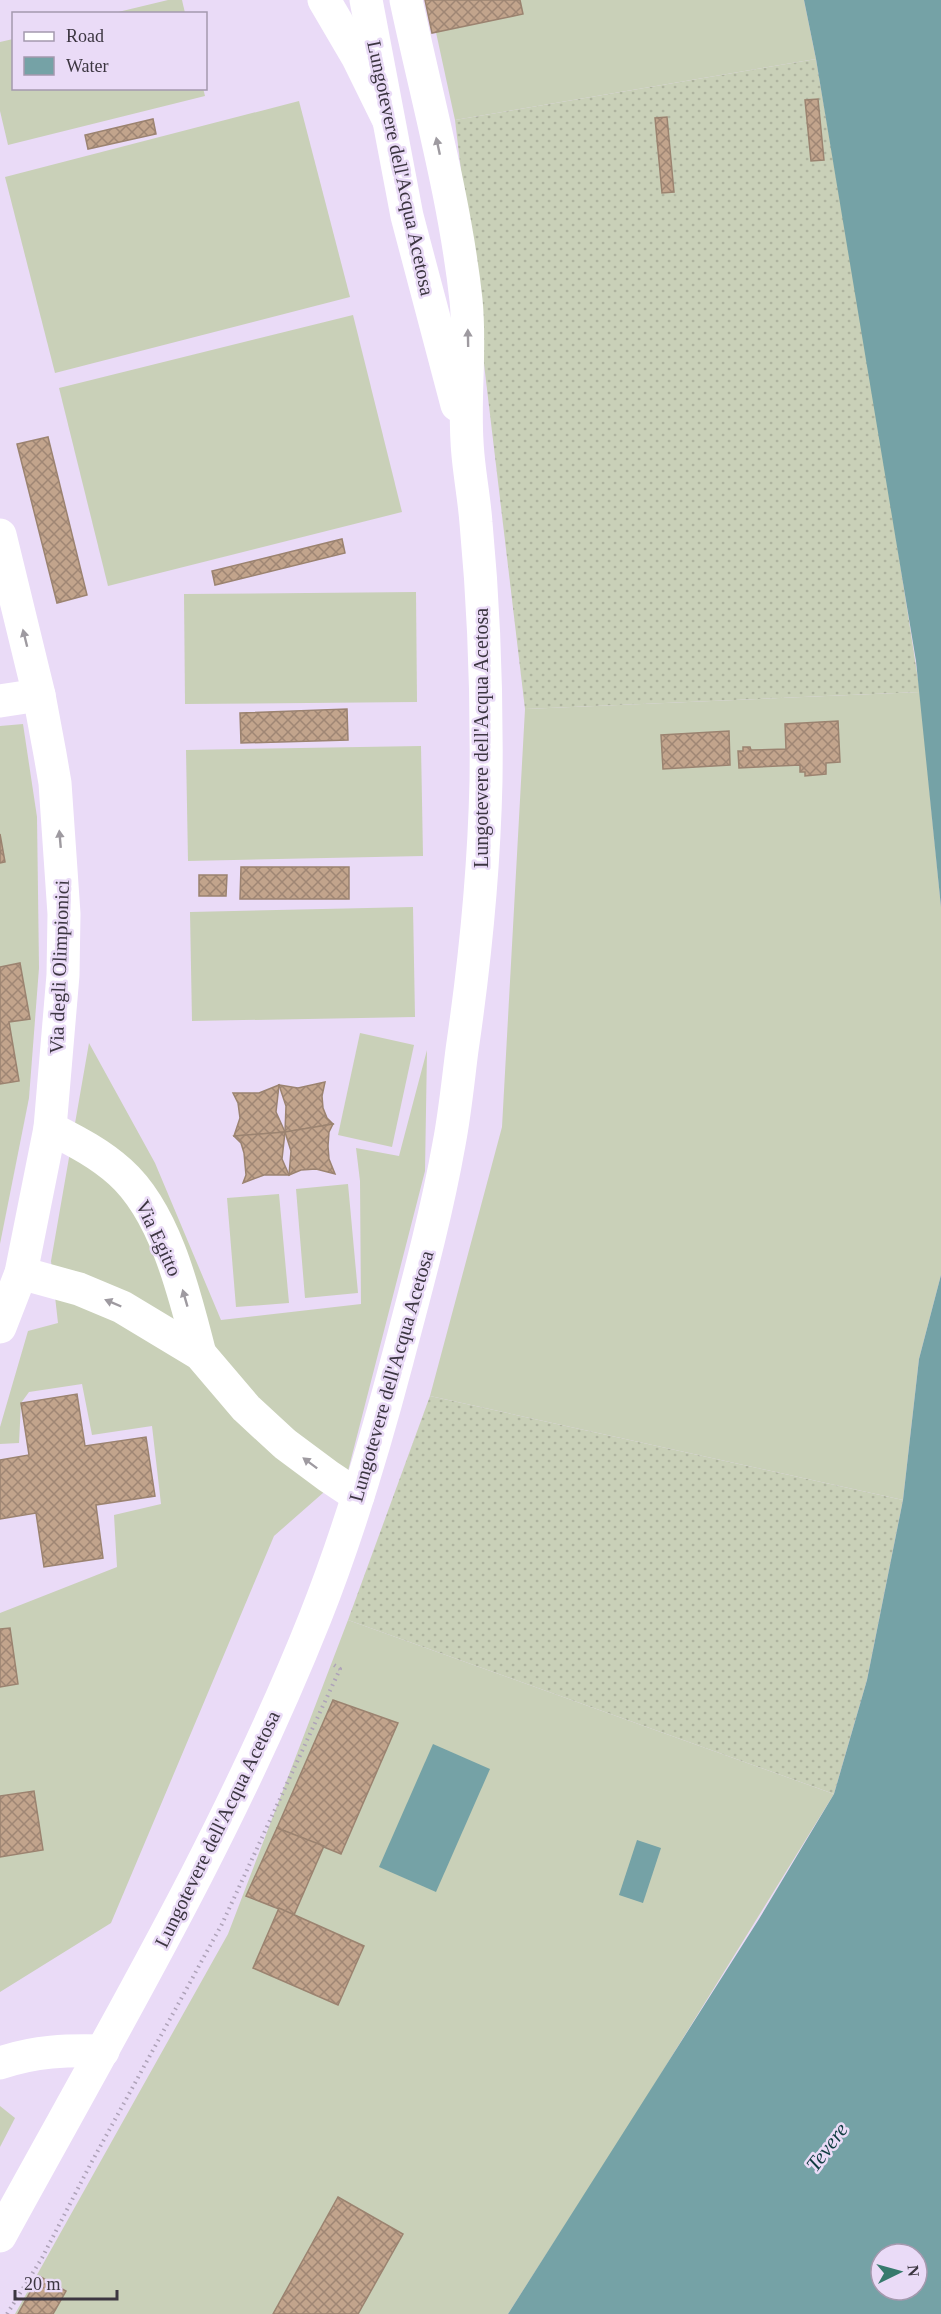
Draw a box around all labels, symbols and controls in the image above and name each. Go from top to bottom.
legend [12,12,207,90]
text: Road [66,26,104,46]
street label: Lungotevere dell'Acqua Acetosa [362,38,439,298]
text: Water [66,56,109,76]
one-way arrow [433,136,442,155]
one-way arrow [463,329,473,348]
street label: Lungotevere dell'Acqua Acetosa [470,608,493,868]
one-way arrow [19,629,29,647]
one-way arrow [55,829,65,848]
street label: Via degli Olimpionici [45,879,74,1055]
street label: Via Egitto [131,1196,186,1280]
street label: Lungotevere dell'Acqua Acetosa [345,1248,438,1504]
one-way arrow [180,1289,189,1307]
one-way arrow [104,1298,122,1308]
one-way arrow [302,1457,318,1469]
street label: Lungotevere dell'Acqua Acetosa [150,1707,285,1951]
water label: Tevere [801,2118,853,2176]
north arrow [869,2242,929,2302]
scale bar [15,2263,117,2301]
text: N [904,2264,922,2278]
text: 20 m [24,2274,61,2294]

